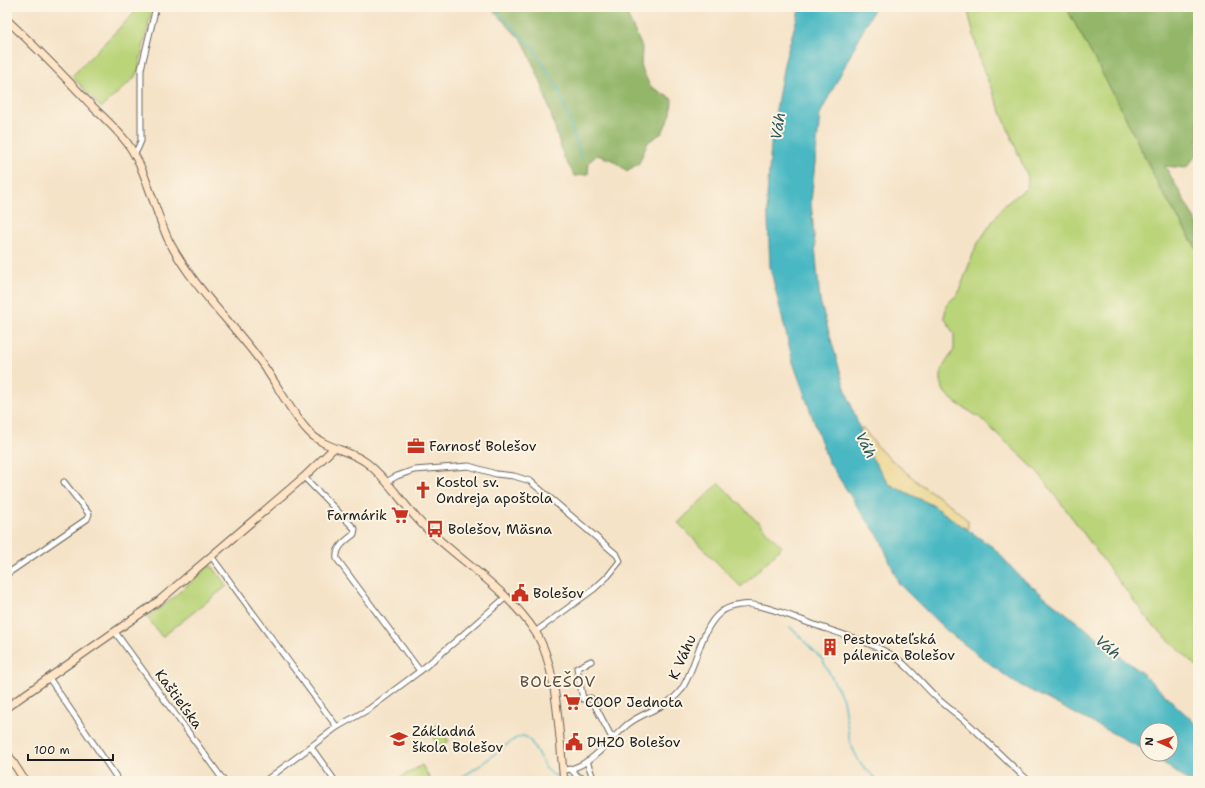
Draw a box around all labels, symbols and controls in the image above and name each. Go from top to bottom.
water label: Váh [766,111,790,141]
water label: Váh [851,428,881,462]
office icon: Farnosť Bolešov [406,436,426,456]
place label: Farnosť Bolešov [429,437,537,455]
place label: Kostol sv. Ondreja apoštola [436,473,553,507]
church icon: Kostol sv. Ondreja apoštola [413,480,433,500]
supermarket icon: Farmárik [390,505,410,525]
place label: Farmárik [327,506,387,524]
bus stop icon: Bolešov, Mäsna [425,519,445,539]
place label: Bolešov, Mäsna [448,520,552,538]
public building icon: Bolešov [510,583,530,603]
place label: Bolešov [533,584,584,602]
place label: Pestovateľská pálenica Bolešov [843,630,955,664]
water label: Váh [1091,630,1125,664]
street label: K Váhu [664,632,700,682]
building icon: Pestovateľská pálenica Bolešov [820,637,840,657]
street label: Kaštieľska [151,666,207,733]
district label: BOLEŠOV [520,671,596,692]
supermarket icon: COOP Jednota [562,692,582,712]
place label: COOP Jednota [585,693,683,711]
place label: Základná škola Bolešov [412,722,504,756]
north arrow [1139,722,1179,762]
school or university icon: Základná škola Bolešov [389,729,409,749]
public building icon: DHZO Bolešov [564,732,584,752]
place label: DHZO Bolešov [587,733,681,751]
scale bar [28,736,113,762]
text: N [1142,736,1157,746]
text: 100 m [34,742,70,758]

